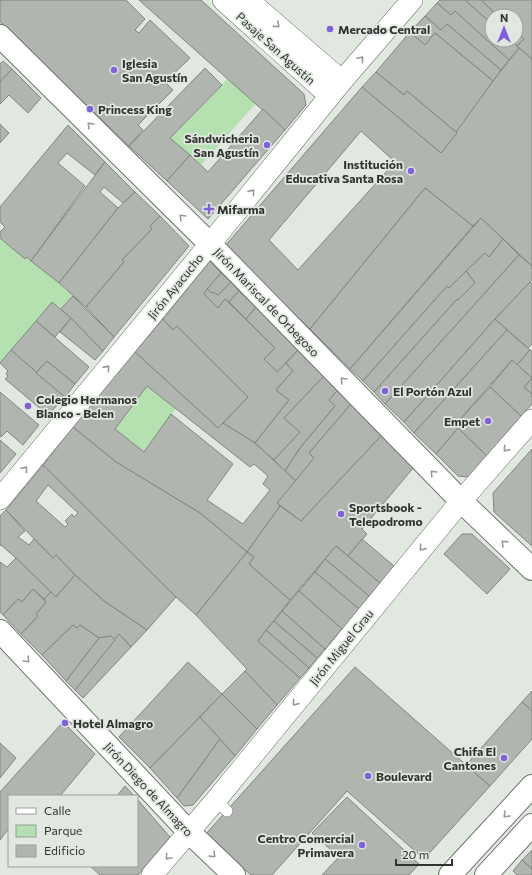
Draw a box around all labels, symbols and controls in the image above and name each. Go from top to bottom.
north arrow [484,8,524,48]
street label: Pasaje San Agustín [234,9,318,87]
text: N [500,11,508,24]
one-way arrow [273,21,280,28]
place label: Mercado Central [338,22,430,36]
marker: Mercado Central [325,24,335,34]
place label: Iglesia San Agustín [122,56,187,84]
one-way arrow [356,56,363,63]
marker: Iglesia San Agustín [109,65,119,75]
place label: Princess King [98,102,172,116]
marker: Princess King [85,104,95,114]
one-way arrow [87,122,95,130]
place label: Sándwicheria San Agustín [185,131,259,159]
marker: Sándwicheria San Agustín [262,140,272,150]
place label: Institución Educativa Santa Rosa [285,157,403,185]
marker: Institución Educativa Santa Rosa [406,166,416,176]
one-way arrow [248,189,255,196]
place label: Mifarma [217,202,265,216]
marker: Mifarma [204,204,214,214]
one-way arrow [179,214,187,221]
street label: Jirón Mariscal de Orbegoso [211,245,323,360]
street label: Jirón Ayacucho [144,250,206,322]
one-way arrow [103,366,110,373]
one-way arrow [340,377,348,385]
place label: El Portón Azul [393,384,472,398]
marker: El Portón Azul [380,386,390,396]
place label: Colegio Hermanos Blanco - Belen [36,392,137,420]
marker: Colegio Hermanos Blanco - Belen [23,401,33,411]
place label: Empet [444,414,480,428]
marker: Empet [483,416,493,426]
one-way arrow [504,444,511,452]
one-way arrow [20,466,27,473]
one-way arrow [431,470,438,478]
place label: Sportsbook - Telepodromo [349,500,423,528]
marker: Sportsbook - Telepodromo [336,509,346,519]
one-way arrow [501,540,509,547]
one-way arrow [420,544,427,551]
street label: Jirón Miguel Grau [306,606,377,688]
one-way arrow [22,655,30,663]
one-way arrow [293,698,300,705]
place label: Hotel Almagro [73,716,153,730]
marker: Hotel Almagro [60,718,70,728]
street label: Jirón Diego de Almagro [101,739,196,840]
place label: Chifa El Cantones [443,744,496,772]
marker: Chifa El Cantones [499,753,509,763]
place label: Boulevard [376,769,432,783]
marker: Boulevard [363,771,373,781]
legend [8,795,138,867]
text: Calle [44,803,71,817]
one-way arrow [503,810,510,818]
text: Parque [44,823,82,837]
place label: Centro Comercial Primavera [258,831,354,859]
marker: Centro Comercial Primavera [357,840,367,850]
scale bar [396,841,452,867]
text: Edificio [44,843,85,857]
text: 20 m [402,847,429,861]
one-way arrow [208,850,216,858]
one-way arrow [165,852,172,859]

